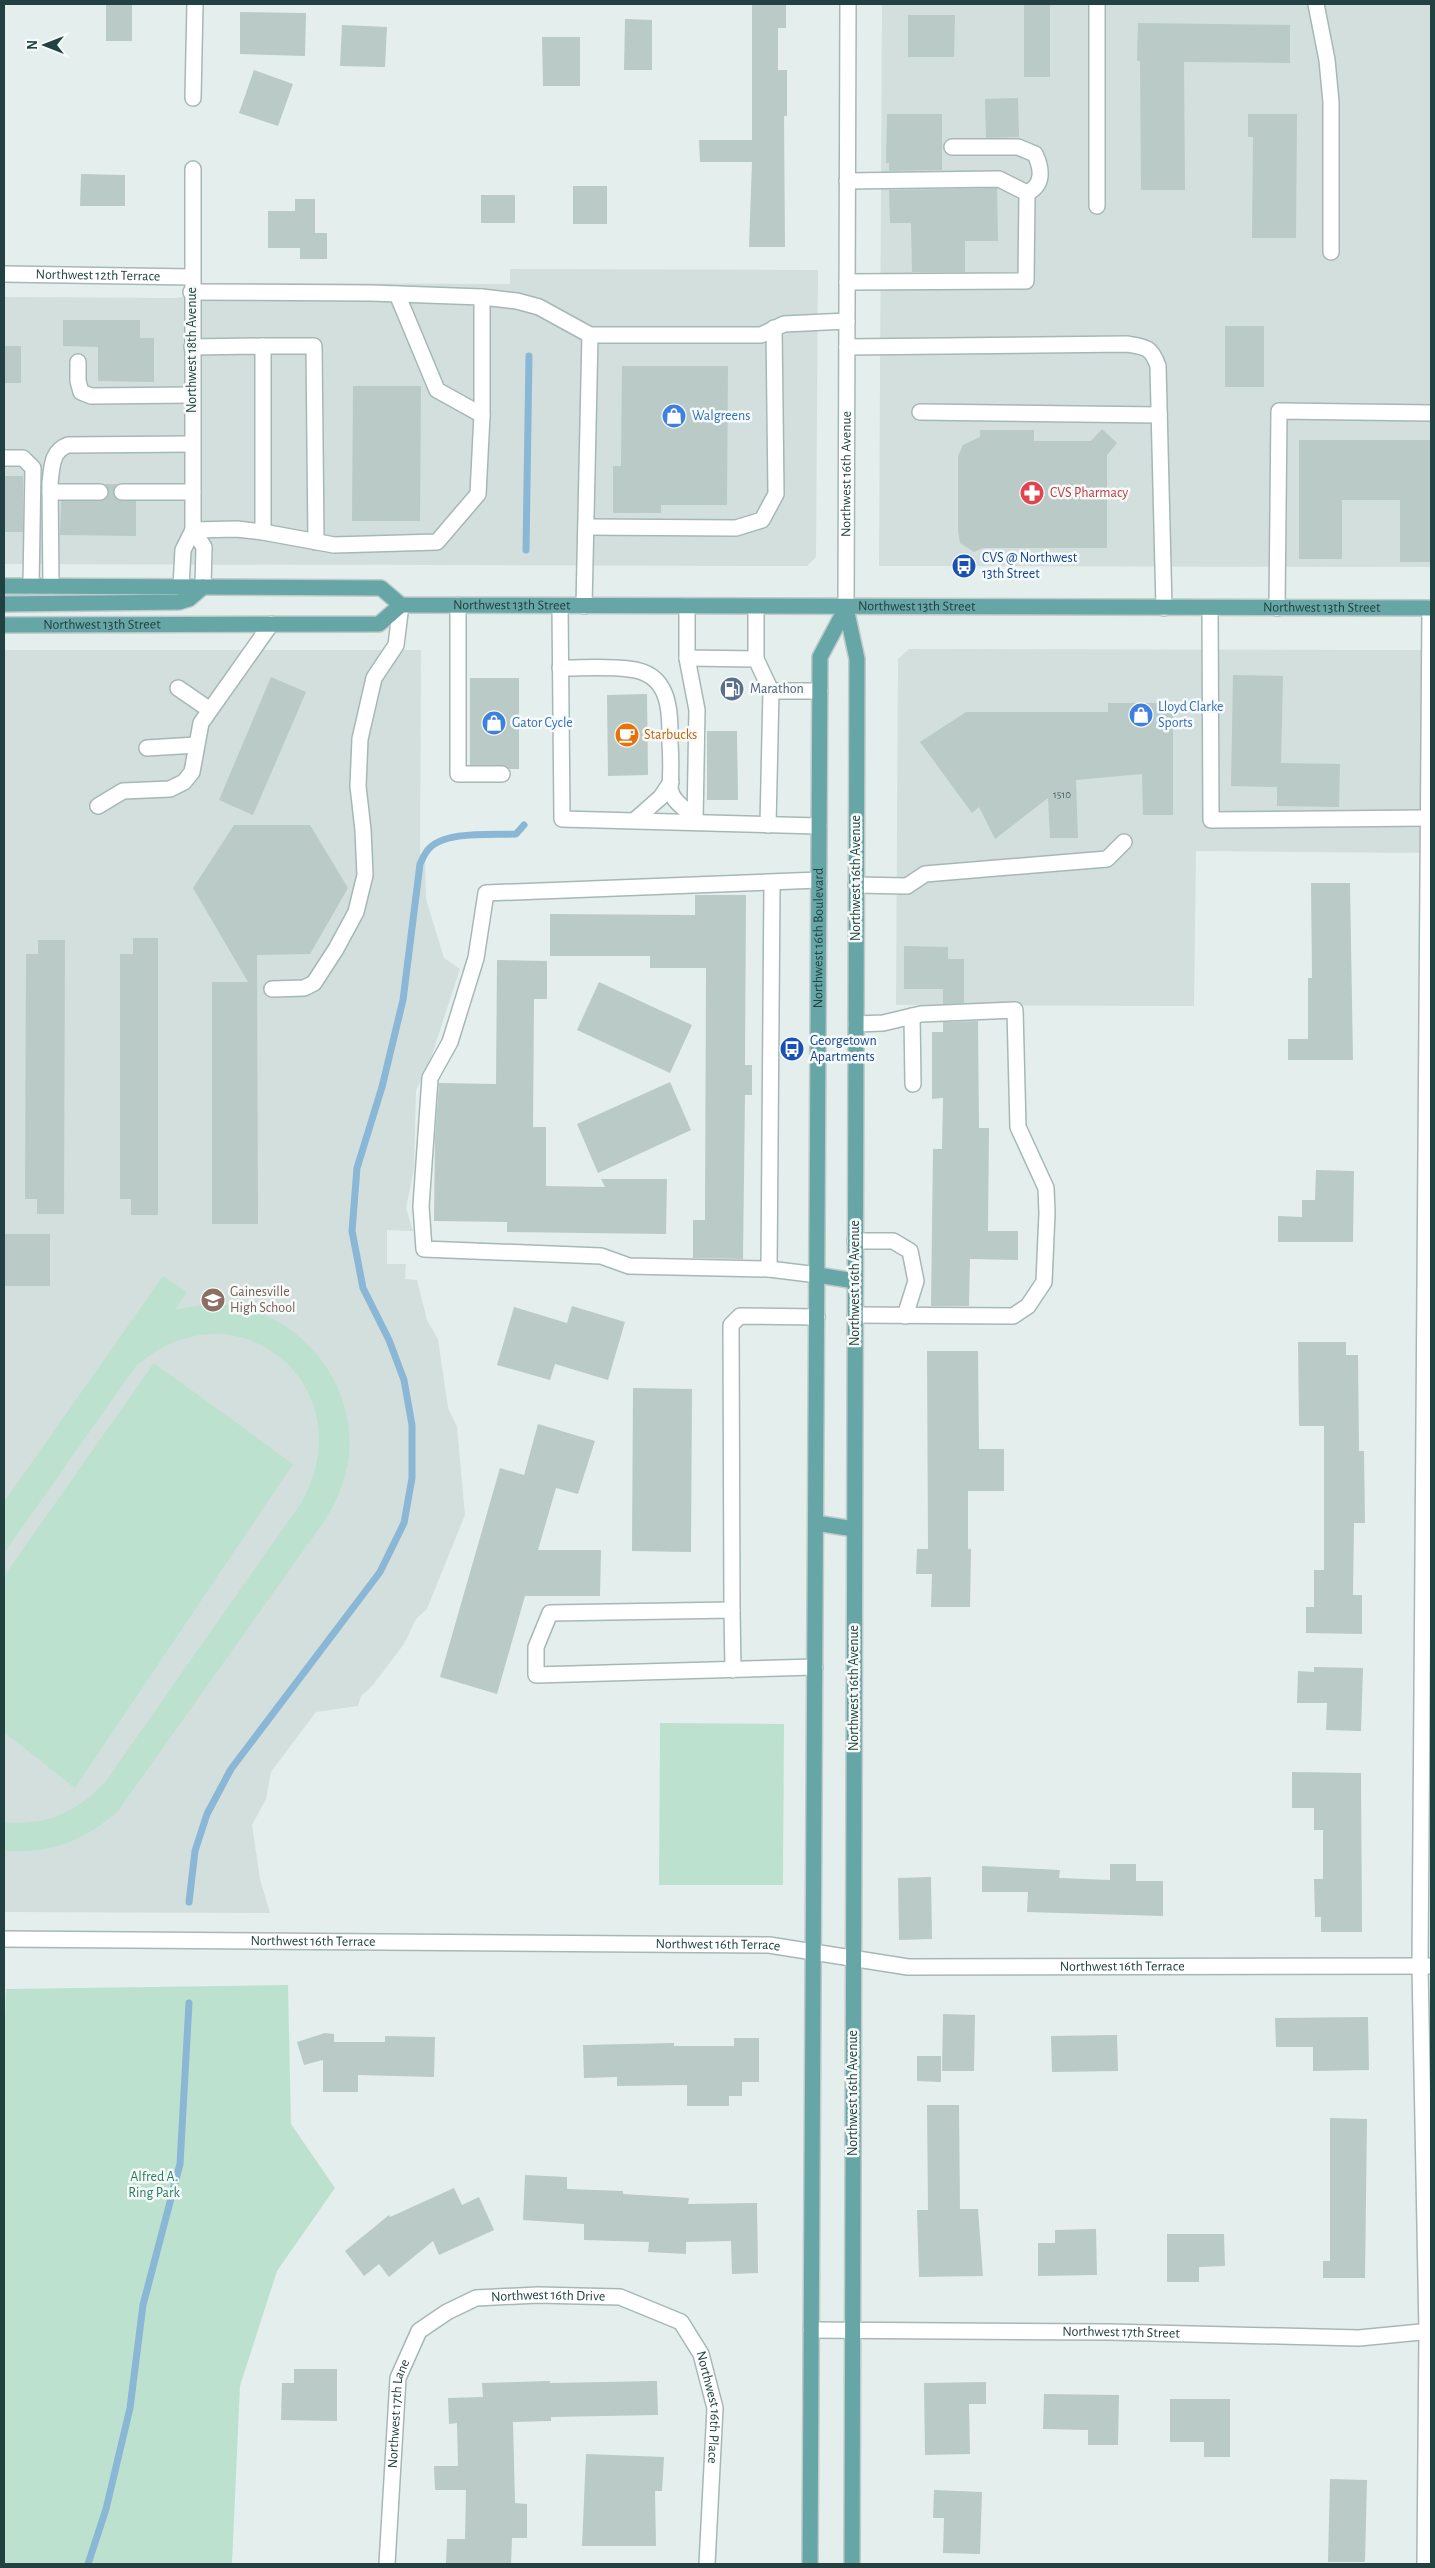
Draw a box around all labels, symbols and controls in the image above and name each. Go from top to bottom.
north arrow [20,20,70,70]
text: N [26,40,40,50]
street label: Northwest 12th Terrace [36,268,160,284]
street label: Northwest 18th Avenue [185,287,199,413]
shop icon: Walgreens [661,403,687,429]
place label: Walgreens [692,409,750,423]
street label: Northwest 16th Avenue [839,411,854,537]
pharmacy icon: CVS Pharmacy [1019,480,1045,506]
place label: CVS Pharmacy [1050,486,1128,500]
place label: CVS @ Northwest 13th Street [982,551,1078,581]
bus stop icon: CVS @ Northwest 13th Street [951,553,977,579]
street label: Northwest 13th Street [453,598,571,612]
street label: Northwest 13th Street [858,599,976,614]
street label: Northwest 13th Street [1263,601,1381,615]
street label: Northwest 13th Street [43,618,161,632]
fuel station icon: Marathon [719,676,745,702]
place label: Marathon [750,682,804,696]
place label: Lloyd Clarke Sports [1158,700,1224,730]
shop icon: Lloyd Clarke Sports [1128,702,1154,728]
shop icon: Gator Cycle [481,710,507,736]
place label: Gator Cycle [512,716,573,730]
cafe icon: Starbucks [614,722,640,748]
place label: Starbucks [644,728,697,742]
house number: 1510 [1053,789,1071,800]
street label: Northwest 16th Avenue [849,815,863,941]
street label: Northwest 16th Boulevard [811,868,826,1008]
place label: Georgetown Apartments [810,1034,877,1064]
bus stop icon: Georgetown Apartments [779,1036,805,1062]
street label: Northwest 16th Avenue [848,1220,862,1346]
place label: Gainesville High School [230,1285,296,1315]
school or university icon: Gainesville High School [200,1287,226,1313]
street label: Northwest 16th Avenue [847,1625,861,1751]
street label: Northwest 16th Terrace [251,1934,375,1949]
street label: Northwest 16th Terrace [655,1937,781,1954]
street label: Northwest 16th Terrace [1060,1959,1185,1974]
street label: Northwest 16th Avenue [846,2030,860,2156]
park label: Alfred A. Ring Park [128,2170,180,2200]
street label: Northwest 16th Drive [491,2288,605,2304]
street label: Northwest 17th Street [1062,2325,1180,2341]
street label: Northwest 16th Place [694,2350,722,2464]
street label: Northwest 17th Lane [386,2357,412,2469]

